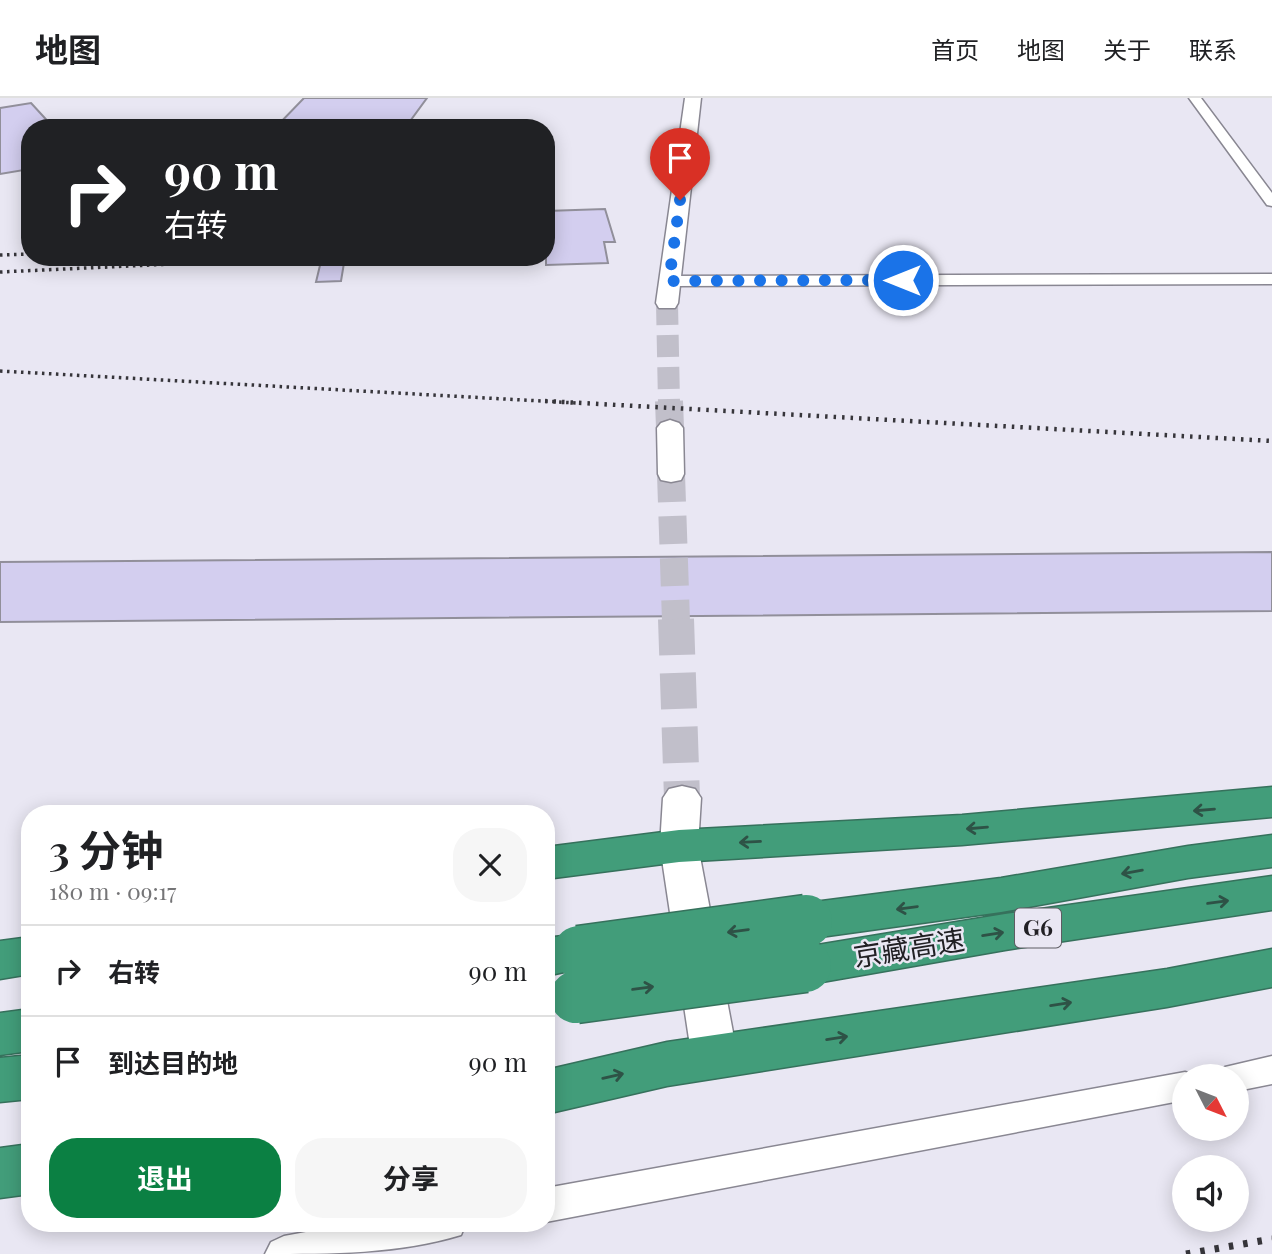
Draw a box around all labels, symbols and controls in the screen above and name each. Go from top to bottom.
text: 地图 [35,26,101,70]
text: 首页 [931,33,979,65]
text: 地图 [1017,33,1065,65]
text: 关于 [1103,33,1151,65]
text: 联系 [1189,33,1237,65]
pin [650,128,710,200]
text: 90 m [164,137,278,202]
icon: arrive [661,139,699,177]
icon: right [49,147,140,238]
text: 右转 [164,202,228,245]
position arrow [866,243,940,317]
one-way arrow [1193,804,1216,817]
text: 3 分钟 [49,821,163,877]
one-way arrow [966,822,989,835]
button: close [453,828,527,902]
one-way arrow [740,836,762,849]
one-way arrow [1121,866,1144,879]
text: 180 m · 09:17 [49,875,176,906]
one-way arrow [1206,895,1229,908]
one-way arrow [896,902,919,915]
road number: G6 [1015,908,1061,948]
street label: 京藏高速 [851,919,967,974]
one-way arrow [727,924,750,937]
one-way arrow [981,927,1004,940]
icon: right [49,952,87,990]
text: 90 m [469,953,527,988]
text: 右转 [108,954,160,989]
one-way arrow [631,981,654,994]
one-way arrow [1050,997,1072,1010]
one-way arrow [825,1031,847,1044]
icon: arrive [49,1043,87,1081]
text: 90 m [469,1044,527,1079]
text: 到达目的地 [108,1045,238,1080]
north arrow [1172,1064,1250,1141]
map controls [1172,1064,1249,1232]
one-way arrow [601,1069,623,1082]
button: 退出 [49,1138,281,1218]
button: 分享 [295,1138,527,1218]
button: sound [1172,1155,1249,1232]

